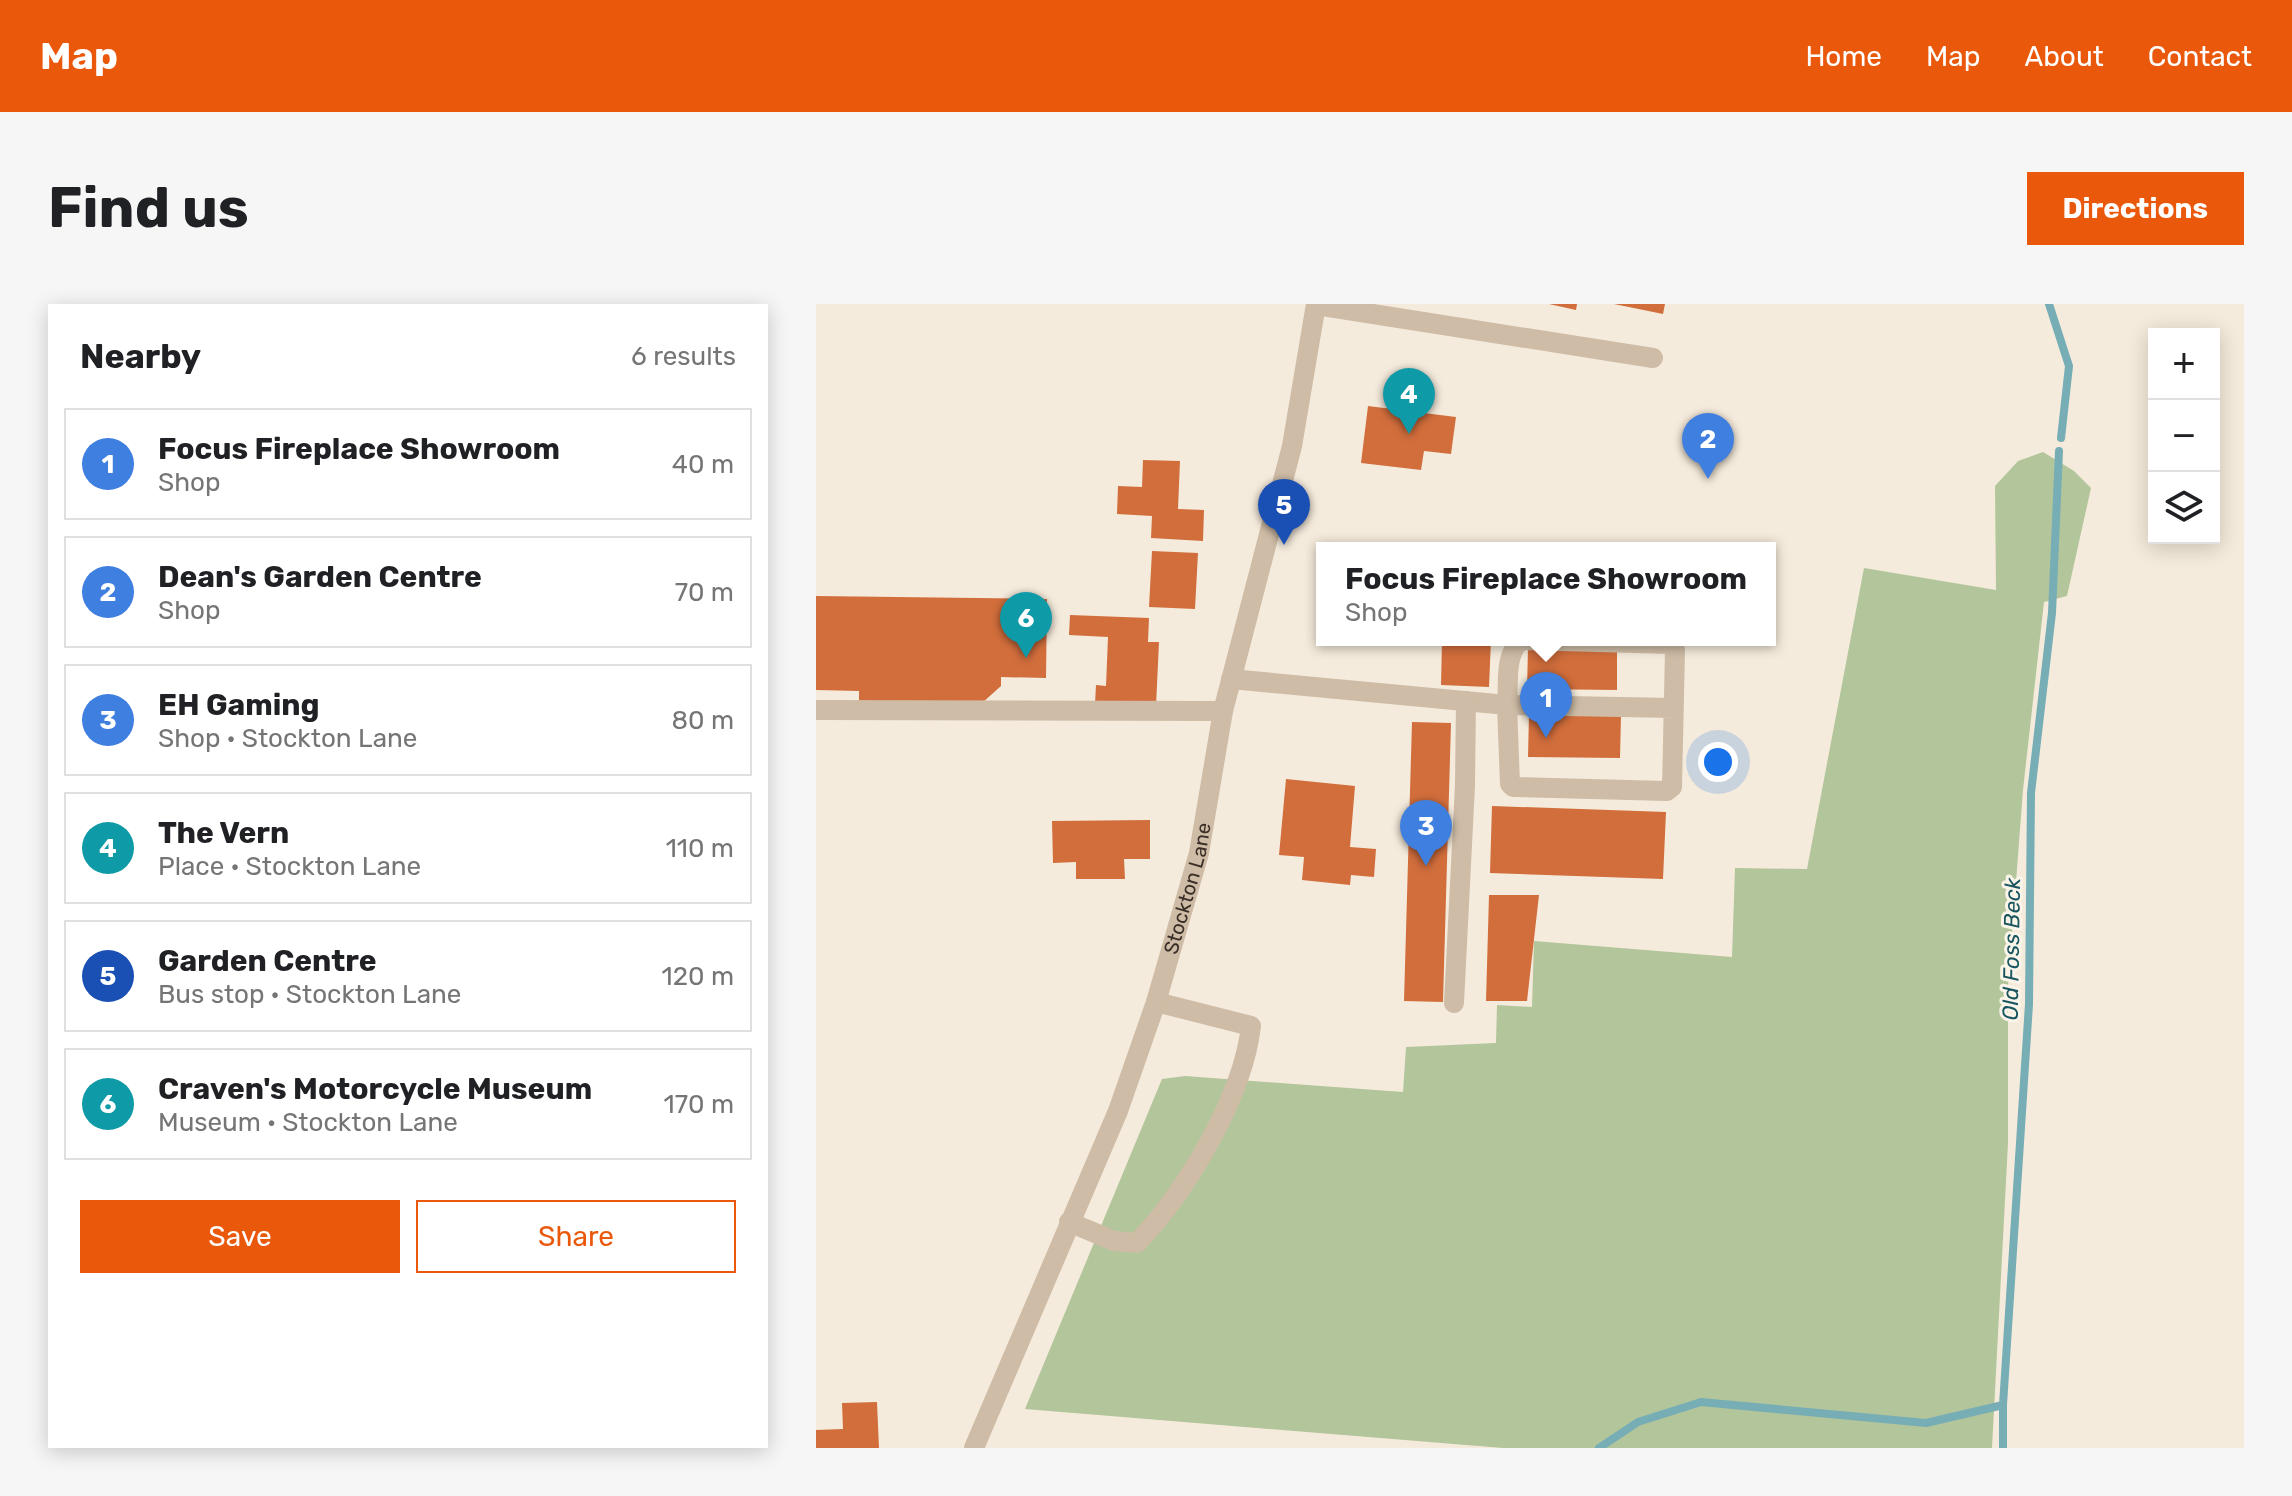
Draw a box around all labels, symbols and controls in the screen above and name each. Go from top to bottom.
text: Map [40,33,118,79]
text: Home [1805,40,1882,73]
text: Map [1926,40,1980,73]
text: About [2024,40,2104,73]
text: Contact [2148,40,2252,73]
button: Directions [2027,172,2244,245]
text: Find us [48,175,249,241]
map controls [2148,328,2220,544]
button: + [2148,328,2220,400]
text: Nearby [80,336,201,377]
text: 6 results [631,341,736,372]
pin: 4 [1383,368,1435,434]
button: − [2148,400,2220,472]
pin: 2 [1682,413,1734,479]
text: Focus Fireplace Showroom [158,431,560,467]
text: 1 [102,449,114,480]
text: 40 m [672,449,734,480]
text: Shop [158,467,220,498]
button: layers [2148,472,2220,544]
pin: 5 [1258,479,1310,545]
popup [1316,542,1776,646]
text: Dean's Garden Centre [158,559,482,595]
text: Focus Fireplace Showroom [1345,561,1747,597]
text: 2 [100,577,116,608]
text: 70 m [675,577,734,608]
pin: 6 [1000,592,1052,658]
text: Shop [158,595,220,626]
text: Shop [1345,597,1407,628]
pin: 1 [1520,672,1572,738]
text: EH Gaming [158,687,320,723]
text: 3 [99,705,117,736]
text: 80 m [671,705,734,736]
text: Shop · Stockton Lane [158,723,417,754]
your location [1698,742,1738,782]
pin: 3 [1400,800,1452,866]
text: The Vern [158,815,289,851]
street label: Stockton Lane [1158,821,1216,957]
text: 4 [99,833,117,864]
text: 110 m [666,833,734,864]
text: Place · Stockton Lane [158,851,421,882]
water label: Old Foss Beck [1997,877,2026,1021]
text: Garden Centre [158,943,377,979]
text: 5 [100,961,116,992]
text: 120 m [662,961,734,992]
text: Bus stop · Stockton Lane [158,979,461,1010]
text: Craven's Motorcycle Museum [158,1071,592,1107]
text: 6 [100,1089,116,1120]
text: 170 m [664,1089,734,1120]
text: Museum · Stockton Lane [158,1107,458,1138]
button: Save [80,1200,400,1273]
button: Share [416,1200,736,1273]

